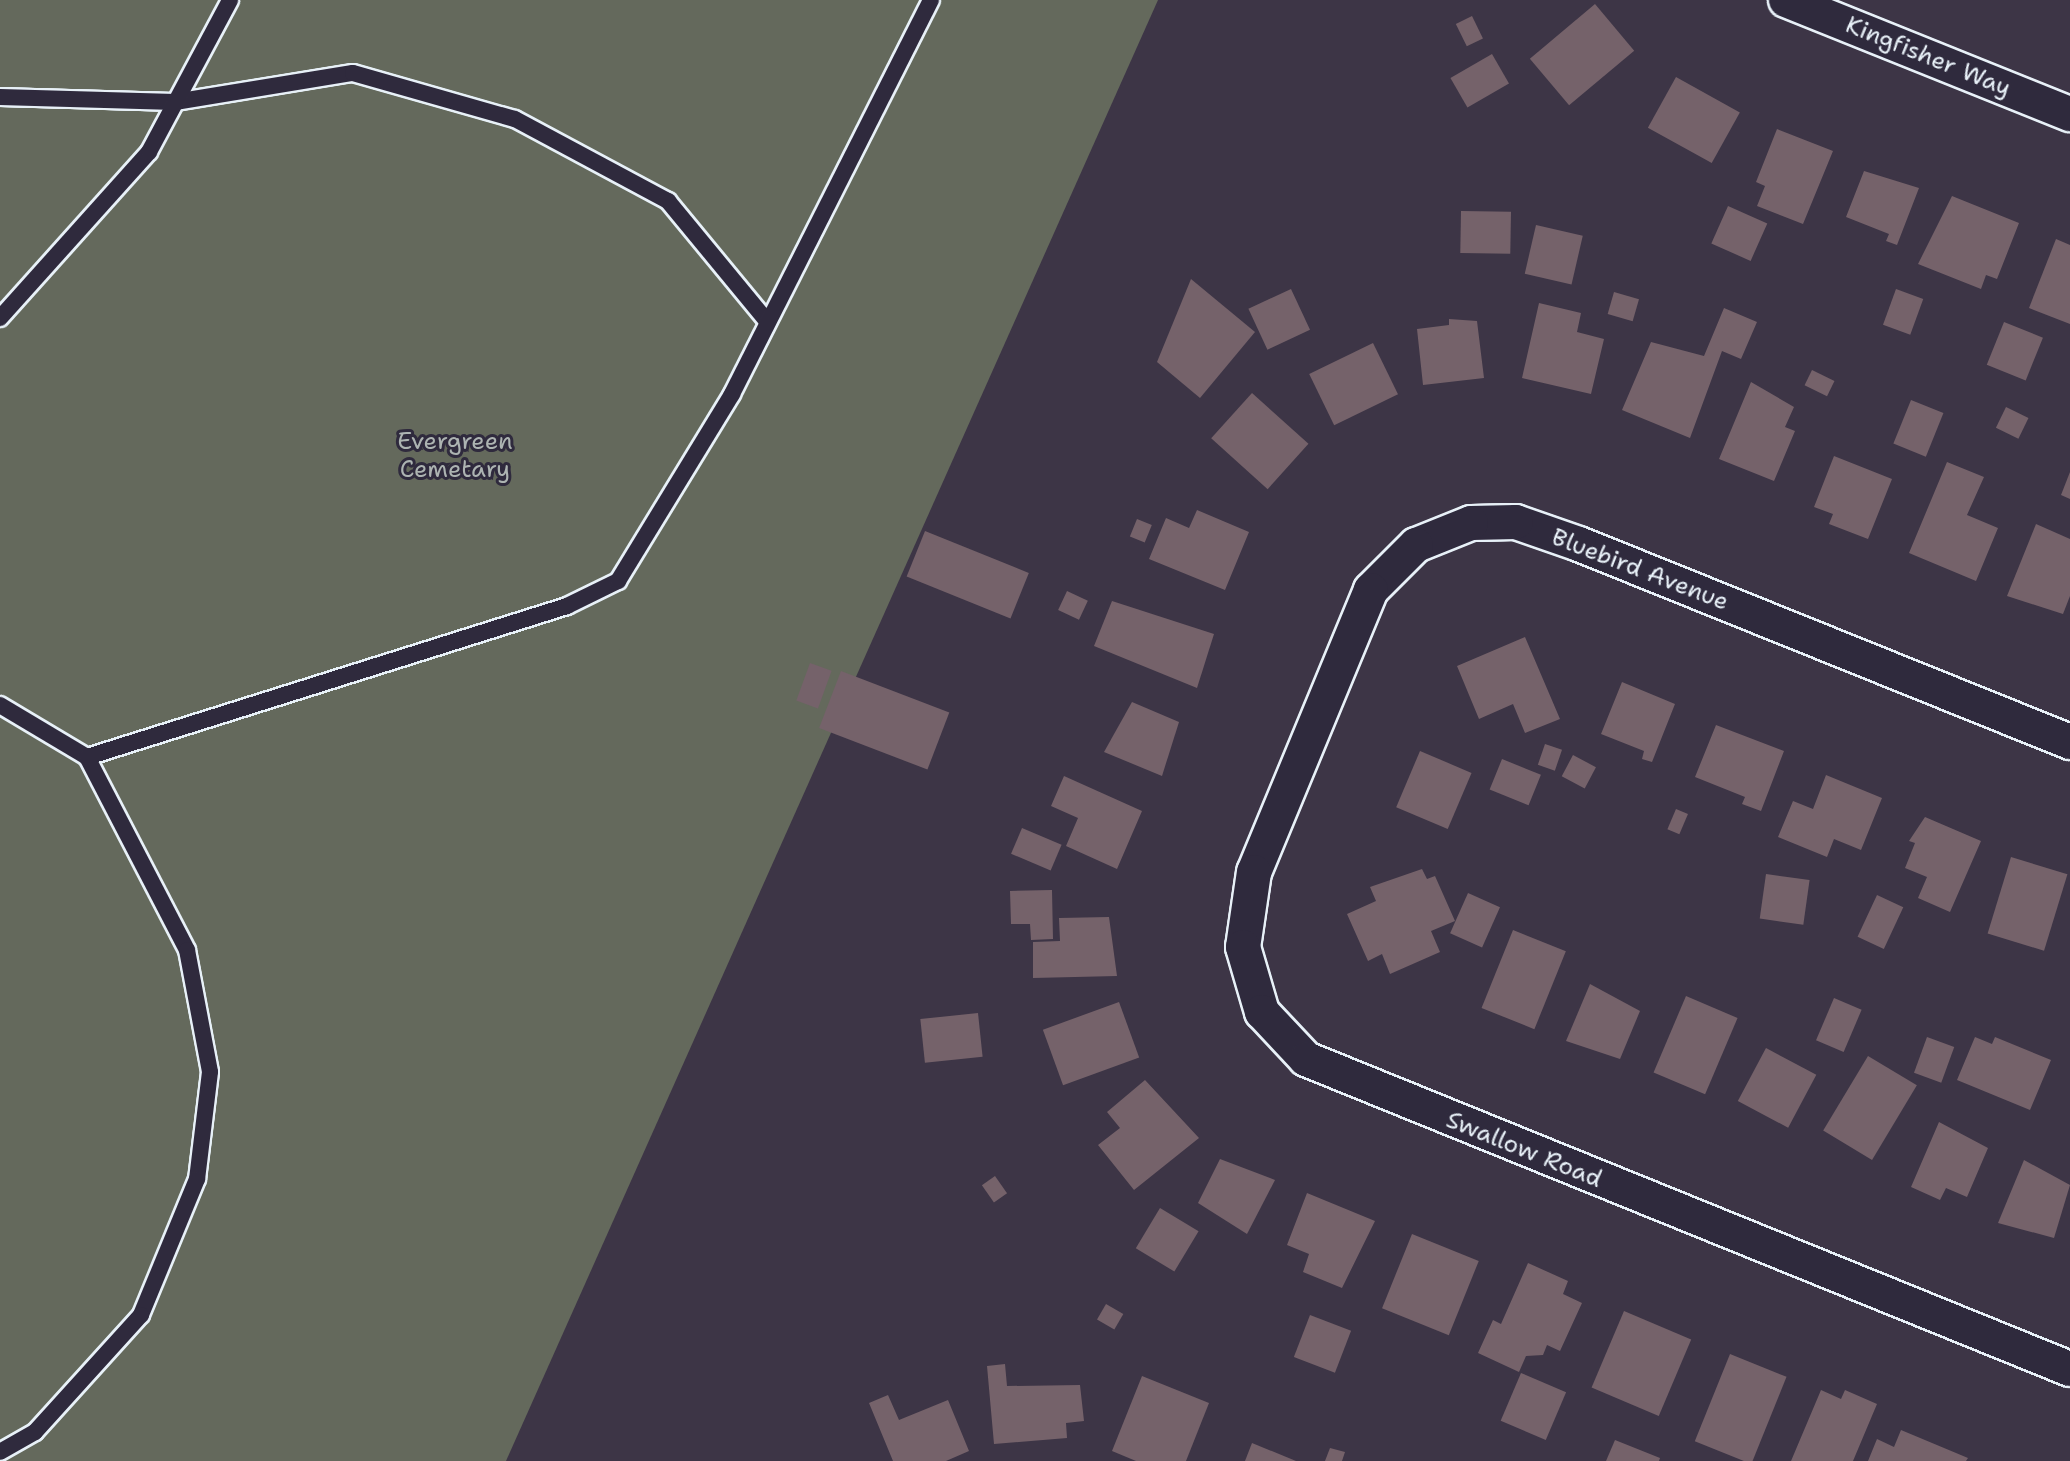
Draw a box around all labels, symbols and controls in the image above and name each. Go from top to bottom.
street label: Kingfisher Way [1841,11,2015,103]
park label: Evergreen Cemetary [397,428,513,484]
street label: Bluebird Avenue [1547,523,1733,617]
street label: Swallow Road [1442,1106,1606,1194]

